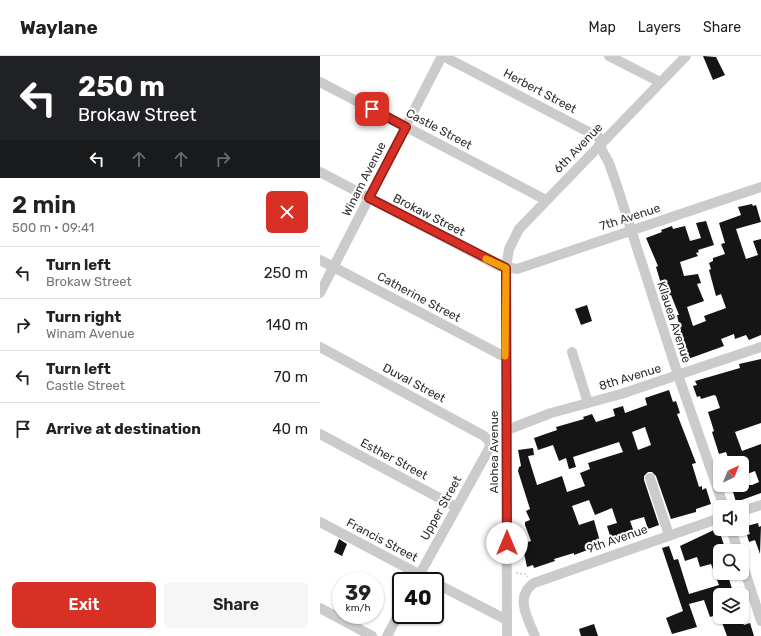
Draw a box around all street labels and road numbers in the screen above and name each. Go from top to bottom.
street label: Herbert Street [501,66,579,116]
street label: Castle Street [404,106,475,152]
street label: 6th Avenue [551,120,605,176]
street label: Winam Avenue [339,139,389,219]
street label: Brokaw Street [391,191,468,239]
street label: 7th Avenue [598,201,662,233]
street label: Catherine Street [375,269,463,325]
street label: Kilauea Avenue [654,279,694,365]
street label: Duval Street [380,361,448,406]
street label: 8th Avenue [597,361,663,393]
street label: Alohea Avenue [487,410,501,494]
street label: Esther Street [358,435,430,483]
street label: Upper Street [418,473,465,543]
street label: Francis Street [344,515,420,565]
street label: 9th Avenue [585,522,650,556]

